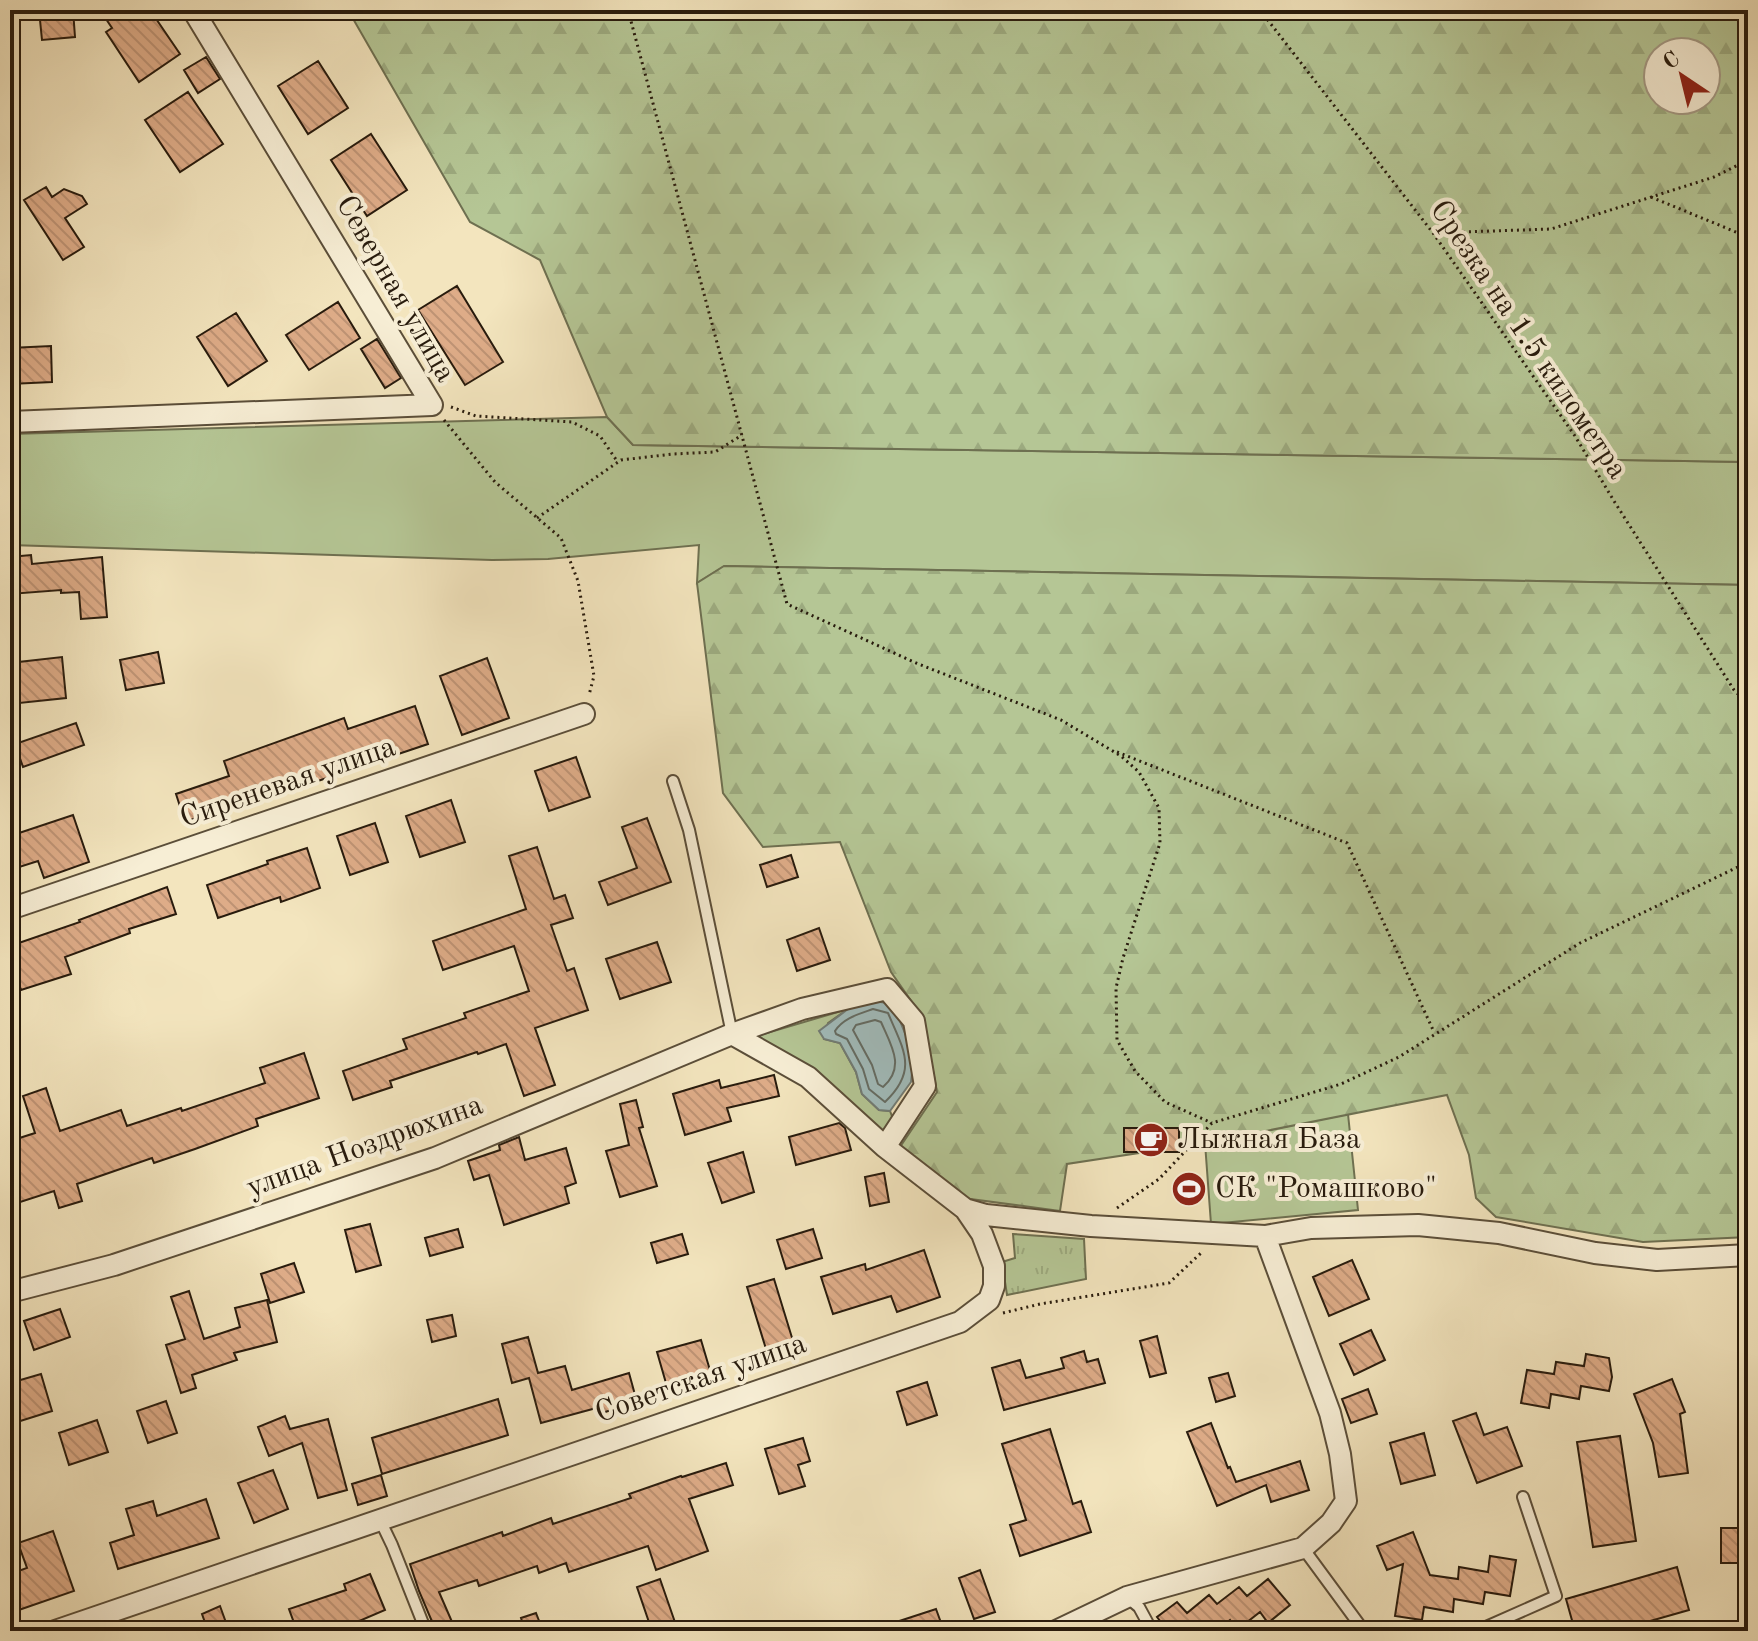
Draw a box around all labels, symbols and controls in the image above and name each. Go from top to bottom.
north arrow [1642,36,1722,116]
text: С [1659,48,1684,74]
street label: Северная улица [330,191,460,387]
street label: Срезка на 1.5 километра [1424,195,1632,485]
street label: Сиреневая улица [176,732,400,834]
street label: улица Ноздрюхина [243,1090,487,1204]
cafe icon: Лыжная База [1132,1121,1170,1159]
place label: Лыжная База [1177,1125,1361,1155]
sports icon: СК "Ромашково" [1170,1170,1208,1208]
place label: СК "Ромашково" [1215,1174,1437,1204]
street label: Советская улица [592,1329,811,1429]

